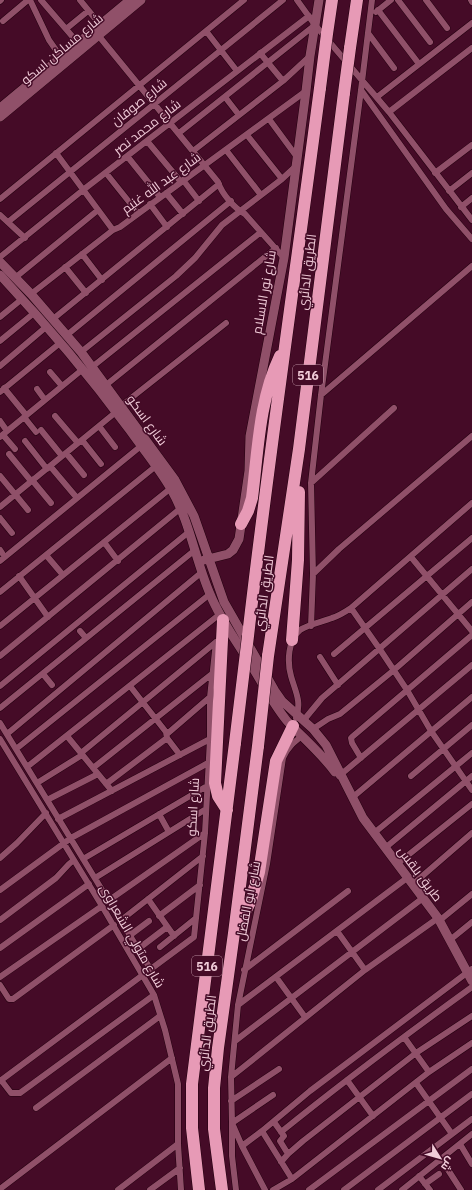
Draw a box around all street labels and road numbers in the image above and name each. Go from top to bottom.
street label: شارع مساكن اسكو [17,10,107,88]
street label: شارع صوفان [108,74,170,130]
street label: شارع محمد نصر [109,95,184,159]
street label: شارع عبد الله غنيم [118,149,205,218]
street label: الطريق الدائري [294,233,322,311]
street label: شارع نور الاسلام [248,249,281,336]
road number: 516 [293,365,323,385]
street label: شارع اسكو [123,391,171,449]
street label: الطريق الدائري [250,554,280,632]
street label: شارع اسكو [183,777,203,837]
street label: طريق بلقس [394,843,446,905]
street label: شارع ابو الفضل [232,859,264,943]
street label: شارع متولي الشعراوى [94,881,169,992]
road number: 516 [192,956,222,976]
street label: الطريق الدائري [194,994,222,1072]

